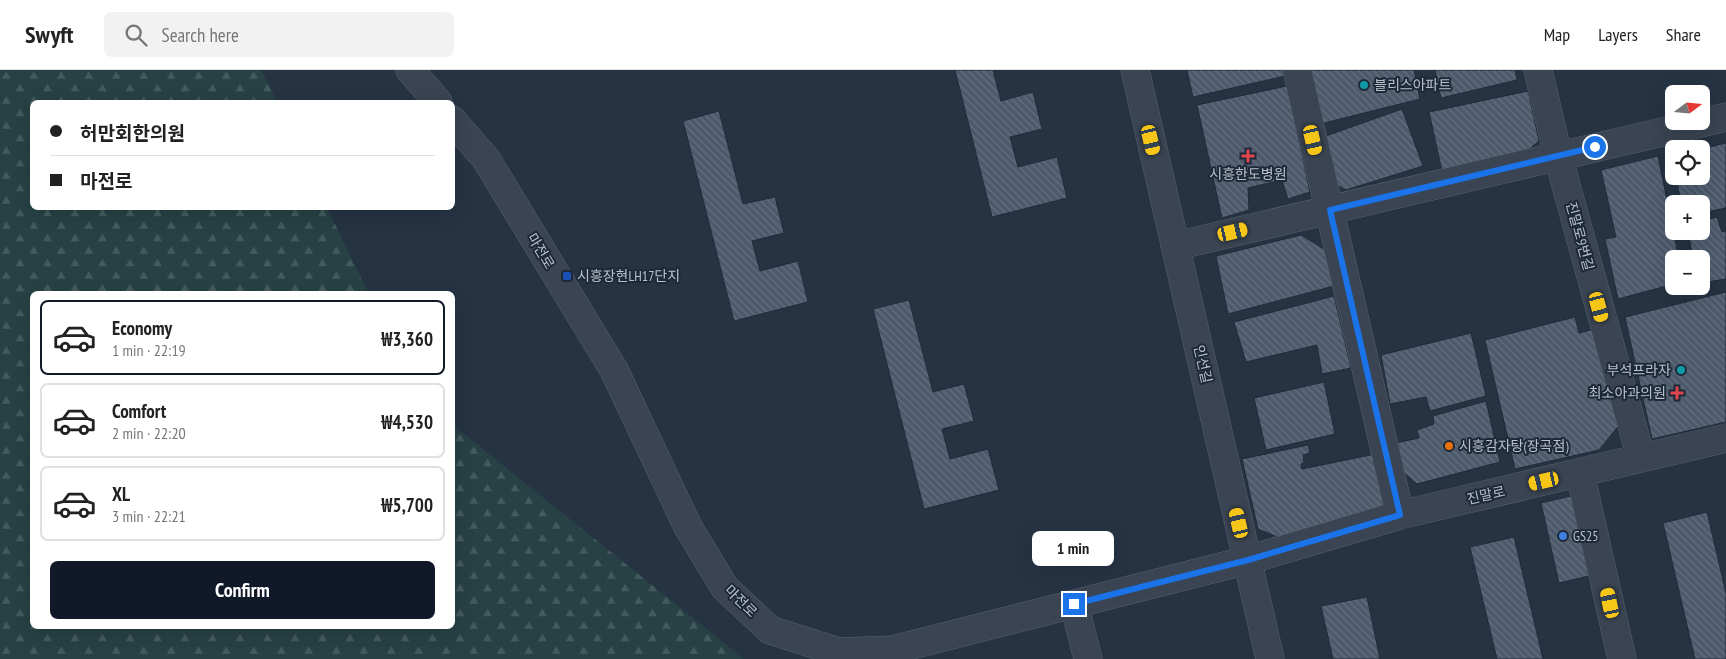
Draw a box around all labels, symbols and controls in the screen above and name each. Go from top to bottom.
search box [104,12,454,57]
text: Swyft [25,19,74,50]
icon: search [122,21,150,49]
text: Search here [162,23,239,47]
text: Map [1544,23,1570,46]
text: Layers [1598,23,1638,46]
text: Share [1666,23,1701,46]
place label: 블리스아파트 [1374,76,1451,94]
marker: 블리스아파트 [1358,79,1370,91]
north arrow [1665,85,1710,130]
map controls [1665,85,1710,295]
text: 허만회한의원 [80,121,185,145]
car [1140,124,1161,156]
car [1302,124,1323,156]
route start [1584,136,1606,158]
button: locate [1665,140,1710,185]
marker: 시흥한도병원 [1241,149,1255,163]
place label: 시흥한도병원 [1209,165,1287,183]
text: 마전로 [80,169,132,193]
button: + [1665,195,1710,240]
street label: 진말로9번길 [1562,200,1598,272]
car [1216,221,1249,243]
street label: 마전로 [523,230,559,272]
button: − [1665,250,1710,295]
place label: 시흥장현LH17단지 [577,267,680,285]
marker: 시흥장현LH17단지 [561,270,573,282]
car [1587,291,1610,323]
icon: car [52,315,97,360]
text: Economy [112,316,172,340]
text: ₩3,360 [381,327,433,351]
text: 1 min · 22:19 [112,340,186,360]
street label: 인선길 [1190,343,1216,385]
place label: 부석프라자 [1607,361,1671,379]
marker: 부석프라자 [1675,364,1687,376]
place label: 최소아과의원 [1589,384,1666,402]
marker: 최소아과의원 [1670,386,1684,400]
icon: car [52,398,97,443]
text: Comfort [112,399,166,423]
text: ₩4,530 [381,410,433,434]
text: 2 min · 22:20 [112,423,186,443]
place label: 시흥감자탕(장곡점) [1459,437,1569,455]
marker: 시흥감자탕(장곡점) [1443,440,1455,452]
car [1527,470,1560,492]
icon: car [52,481,97,526]
text: XL [112,482,130,506]
street label: 진말로 [1465,482,1507,508]
text: ₩5,700 [381,493,433,517]
text: 3 min · 22:21 [112,506,186,526]
car [1228,507,1249,539]
place label: GS25 [1573,527,1598,545]
marker: GS25 [1557,530,1569,542]
callout: 1 min [1033,532,1115,566]
text: 1 min [1057,538,1089,558]
button: Confirm [50,561,435,619]
street label: 마전로 [721,581,761,621]
car [1599,587,1620,619]
route end [1063,593,1085,615]

